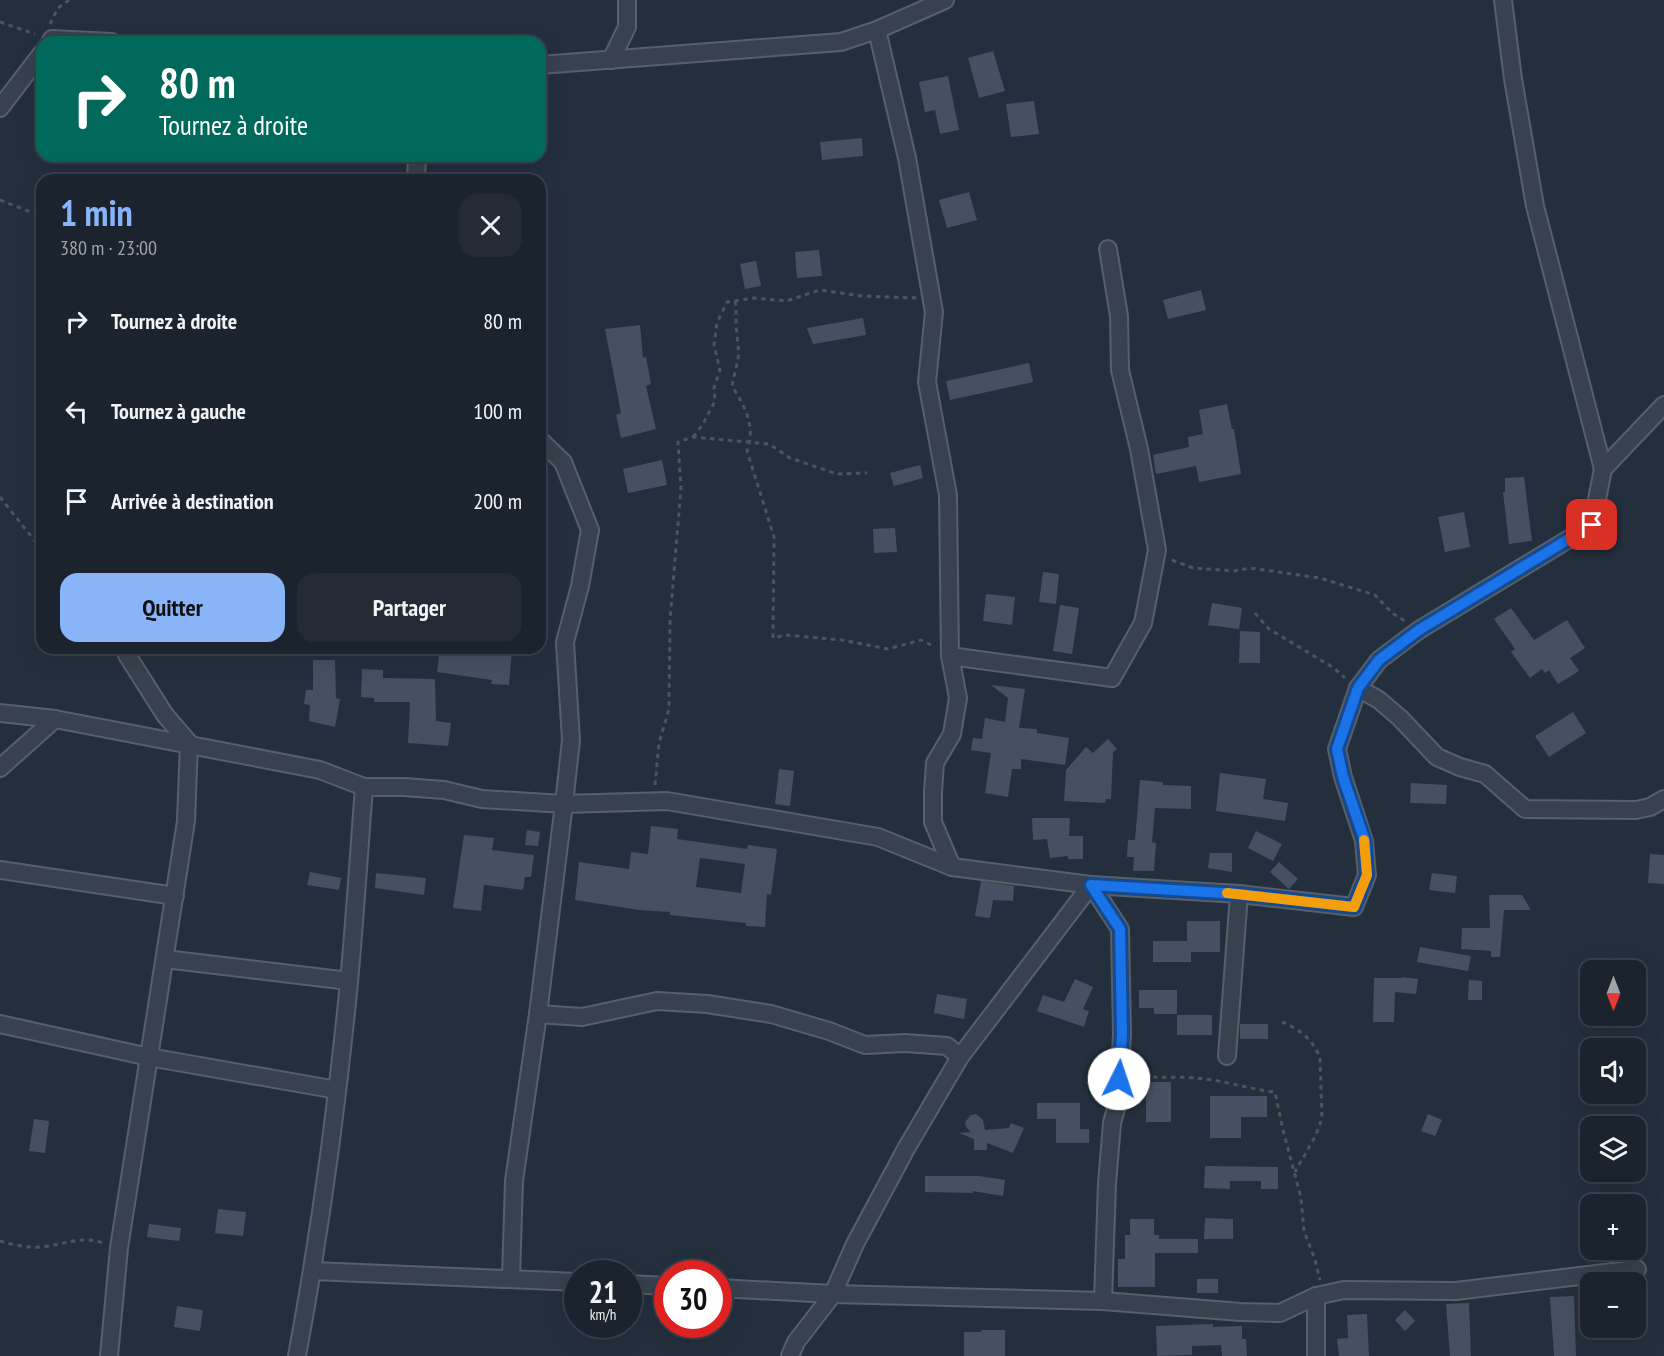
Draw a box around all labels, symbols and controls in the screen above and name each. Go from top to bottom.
text: 80 m [159,55,236,110]
icon: right [60,60,138,138]
text: Tournez à droite [159,108,308,142]
text: 1 min [60,189,133,236]
button: close [459,194,522,257]
text: 380 m · 23:00 [60,235,157,261]
icon: right [60,305,93,338]
text: Tournez à droite [111,307,237,335]
text: 80 m [483,307,522,335]
icon: left [60,395,93,428]
text: Tournez à gauche [111,397,246,425]
text: 100 m [473,397,522,425]
icon: arrive [60,485,93,518]
text: Arrivée à destination [111,487,274,515]
text: 200 m [473,487,522,515]
pin [1566,499,1617,550]
icon: arrive [1575,508,1608,541]
button: Quitter [60,573,285,642]
button: Partager [297,573,522,642]
north arrow [1580,960,1646,1026]
map controls [1580,960,1646,1338]
button: sound [1580,1038,1646,1104]
position arrow [1087,1047,1151,1111]
button: layers [1580,1116,1646,1182]
button: + [1580,1194,1646,1260]
speed limit sign: 30 [654,1260,732,1338]
text: 21 [589,1272,617,1311]
button: − [1580,1272,1646,1338]
text: km/h [590,1305,616,1324]

